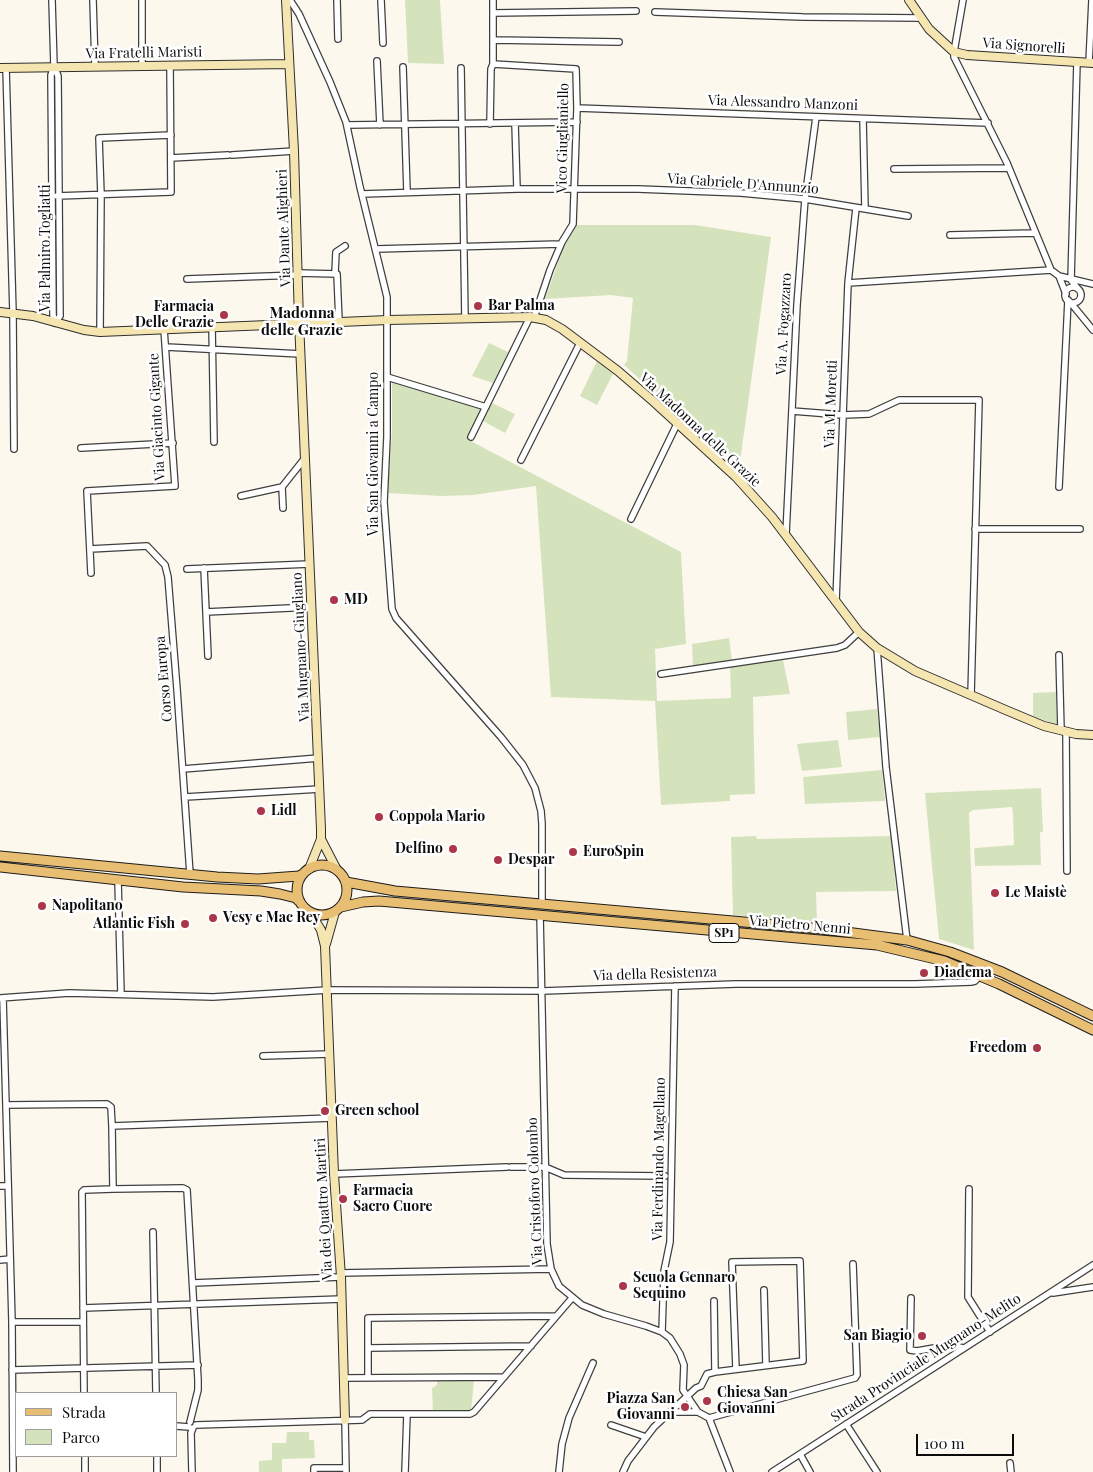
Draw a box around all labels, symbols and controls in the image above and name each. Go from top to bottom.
street label: Via Signorelli [982,35,1066,57]
street label: Via Fratelli Maristi [86,44,202,62]
street label: Vico Giuglianiello [554,83,572,193]
street label: Via Alessandro Manzoni [708,92,858,114]
street label: Via Dante Alighieri [274,169,294,287]
street label: Via Gabriele D'Annunzio [667,170,819,198]
street label: Via Palmiro Togliatti [38,184,54,312]
street label: Via A. Fogazzaro [773,272,795,376]
place label: Bar Palma [488,298,555,314]
place label: Farmacia Delle Grazie [135,299,214,332]
marker: Bar Palma [472,300,484,312]
district label: Madonna delle Grazie [261,304,343,339]
marker: Farmacia Delle Grazie [218,309,230,321]
street label: Via Giacinto Gigante [145,353,169,481]
street label: Via M. Moretti [821,360,841,448]
street label: Via Madonna delle Grazie [636,369,764,491]
street label: Via San Giovanni a Campo [366,372,382,536]
street label: Via Mugnano-Giugliano [289,572,313,722]
place label: MD [344,592,368,608]
marker: MD [328,594,340,606]
street label: Corso Europa [152,635,176,723]
place label: Lidl [271,803,297,819]
marker: Lidl [255,805,267,817]
place label: Coppola Mario [389,809,485,825]
marker: Coppola Mario [373,811,385,823]
place label: Delfino [395,841,443,857]
marker: Delfino [447,843,459,855]
place label: EuroSpin [583,844,644,860]
marker: EuroSpin [567,846,579,858]
place label: Despar [508,852,555,868]
marker: Despar [492,854,504,866]
place label: Le Maistè [1005,885,1067,901]
marker: Le Maistè [989,887,1001,899]
place label: Napolitano [52,898,123,914]
marker: Napolitano [36,900,48,912]
place label: Vesy e Mac Rey [223,910,320,926]
marker: Vesy e Mac Rey [207,912,219,924]
street label: Via Pietro Nenni [748,912,852,938]
place label: Atlantic Fish [93,916,175,932]
marker: Atlantic Fish [179,918,191,930]
road number: SP1 [709,924,739,942]
street label: Via della Resistenza [593,963,717,985]
place label: Diadema [934,965,992,981]
marker: Diadema [918,967,930,979]
place label: Freedom [969,1040,1027,1056]
marker: Freedom [1031,1042,1043,1054]
street label: Via Ferdinando Magellano [649,1077,669,1241]
place label: Green school [335,1103,419,1119]
marker: Green school [319,1105,331,1117]
street label: Via Cristoforo Colombo [524,1117,546,1265]
street label: Via dei Quattro Martiri [312,1137,336,1281]
place label: Farmacia Sacro Cuore [353,1183,433,1216]
marker: Farmacia Sacro Cuore [337,1193,349,1205]
place label: Scuola Gennaro Sequino [633,1270,735,1302]
marker: Scuola Gennaro Sequino [617,1280,629,1292]
street label: Strada Provinciale Mugnano-Melito [828,1290,1024,1426]
place label: San Biagio [844,1328,912,1344]
marker: San Biagio [916,1330,928,1342]
place label: Chiesa San Giovanni [717,1385,788,1418]
place label: Piazza San Giovanni [607,1391,675,1424]
legend [15,1392,178,1457]
marker: Chiesa San Giovanni [701,1395,713,1407]
marker: Piazza San Giovanni [679,1401,691,1413]
text: Strada [62,1402,106,1422]
scale bar [918,1424,1016,1456]
text: Parco [62,1427,100,1447]
text: 100 m [924,1433,965,1453]

